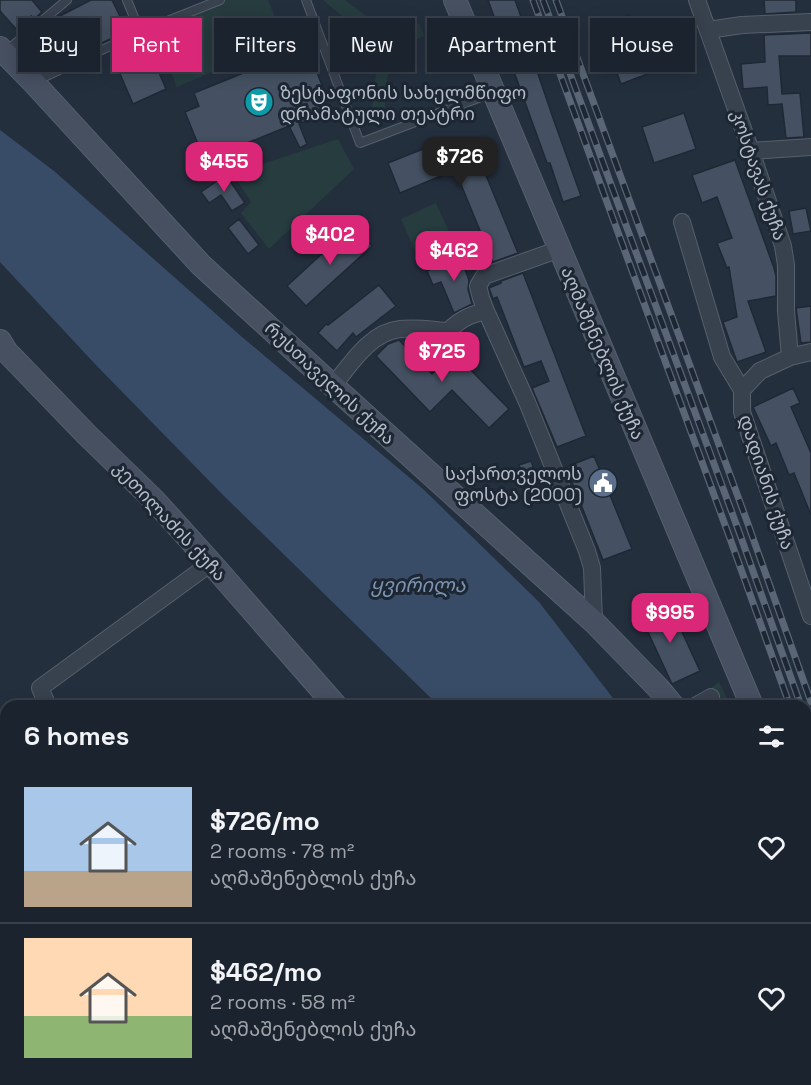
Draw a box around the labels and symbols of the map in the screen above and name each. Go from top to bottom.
place label: ზესტაფონის სახელმწიფო დრამატული თეატრი [280,81,526,125]
theatre icon: ზესტაფონის სახელმწიფო დრამატული თეატრი [243,86,275,118]
street label: კოსტავას ქუჩა [726,107,792,243]
pin: $726 [424,137,496,188]
pin: $455 [188,142,260,193]
pin: $402 [294,215,366,266]
pin: $462 [418,231,490,282]
street label: აღმაშენებლის ქუჩა [556,263,650,443]
street label: რუსთაველის ქუჩა [260,317,400,449]
pin: $725 [406,332,478,383]
street label: დადიანის ქუჩა [734,412,800,552]
street label: კეთილაძის ქუჩა [109,456,231,586]
place label: საქართველოს ფოსტა (2000) [445,462,582,506]
public building icon: საქართველოს ფოსტა (2000) [587,467,619,499]
water label: ყვირილა [370,572,467,598]
pin: $995 [634,593,706,644]

